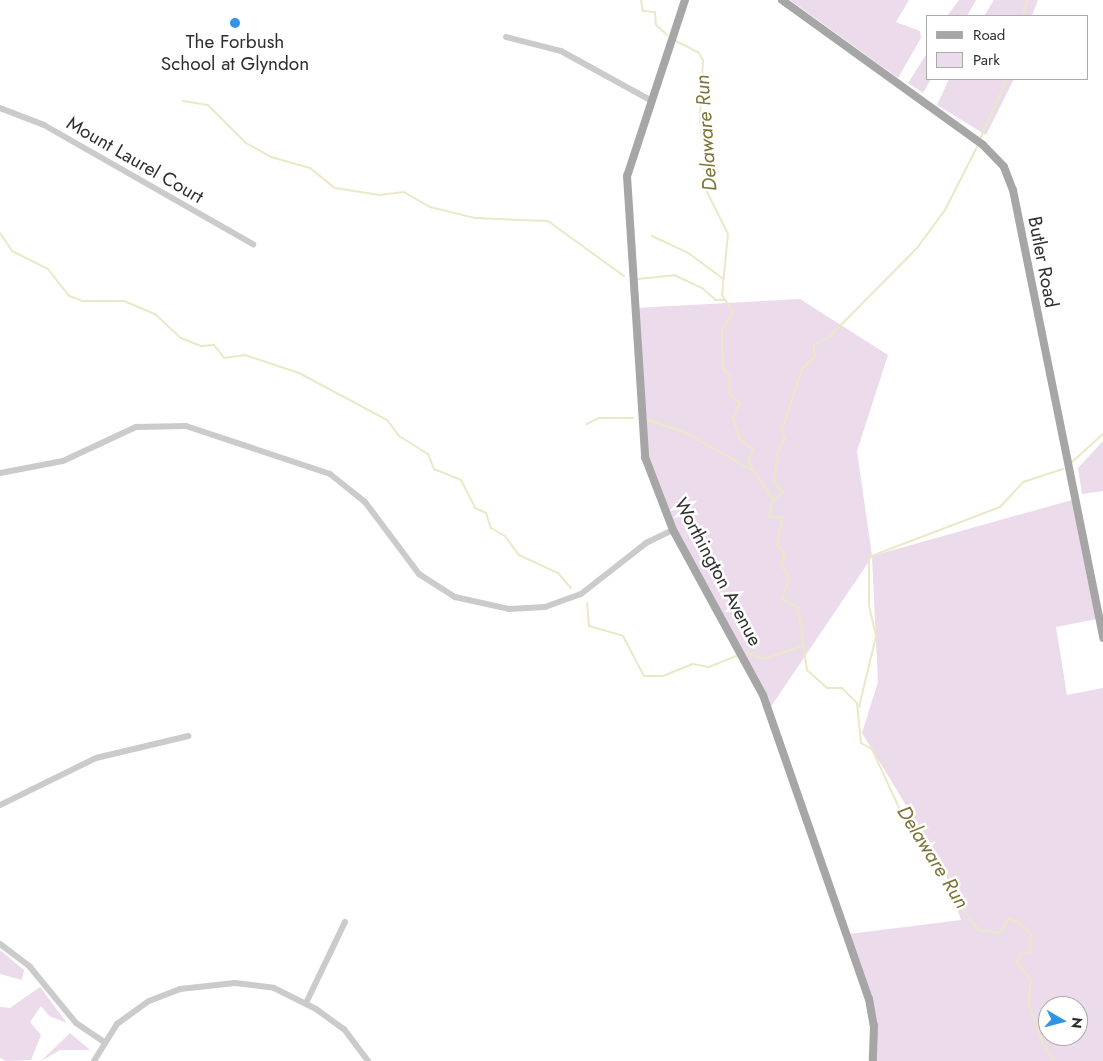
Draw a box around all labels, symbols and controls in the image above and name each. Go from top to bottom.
legend [926,15,1088,80]
marker: The Forbush School at Glyndon [229,17,241,29]
text: Road [973,24,1005,46]
place label: The Forbush School at Glyndon [161,31,309,75]
text: Park [973,49,1000,71]
water label: Delaware Run [690,74,722,192]
street label: Mount Laurel Court [63,112,207,208]
street label: Butler Road [1023,214,1063,310]
street label: Worthington Avenue [669,494,767,650]
water label: Delaware Run [892,801,974,913]
north arrow [1038,996,1088,1046]
text: N [1066,1016,1088,1030]

